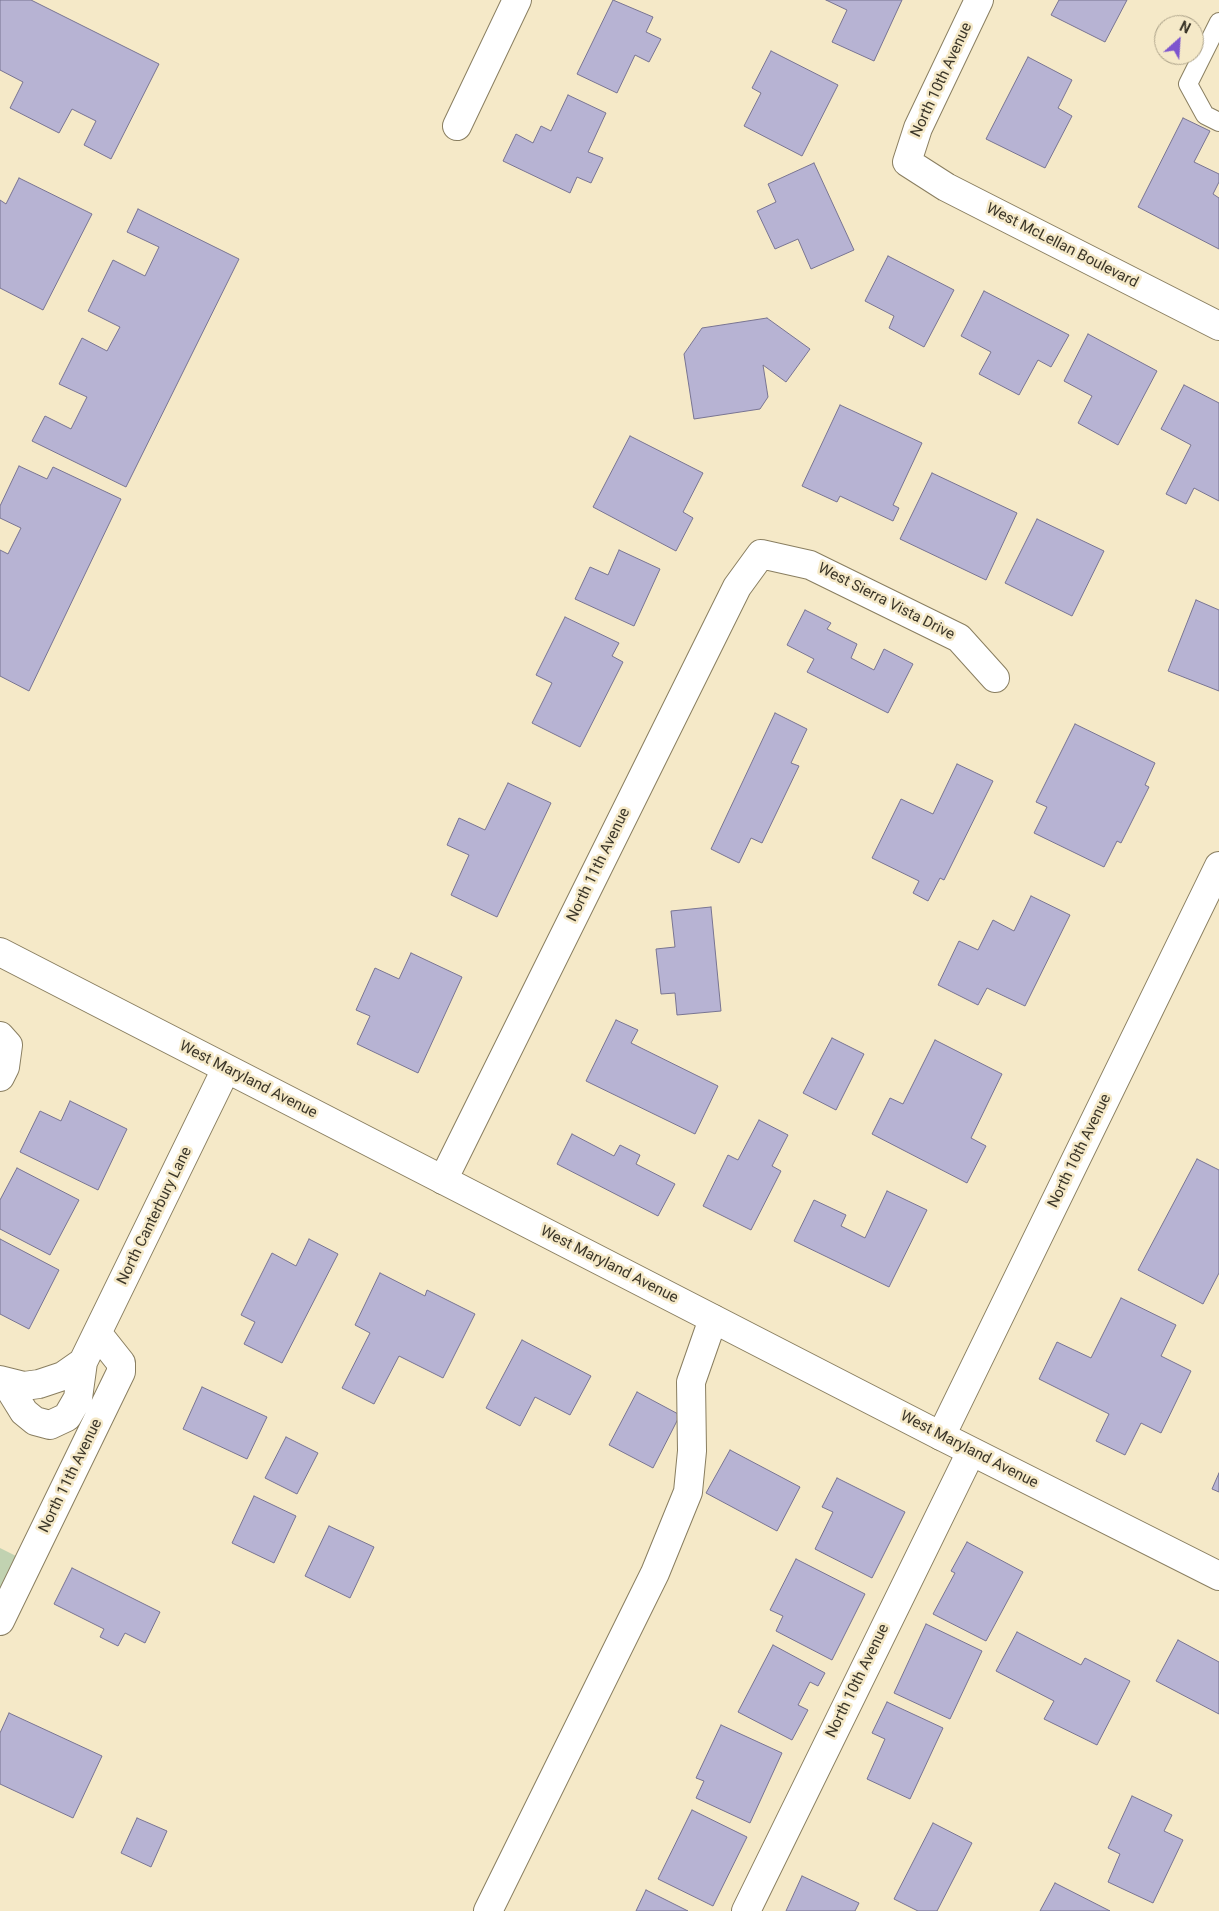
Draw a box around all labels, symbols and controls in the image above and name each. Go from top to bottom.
north arrow [1154,15,1204,65]
text: N [1177,18,1193,37]
street label: North 10th Avenue [908,20,976,140]
street label: West McLellan Boulevard [983,200,1141,292]
street label: West Sierra Vista Drive [815,560,957,644]
street label: North 11th Avenue [564,805,634,925]
street label: West Maryland Avenue [176,1037,320,1123]
street label: North 10th Avenue [1045,1091,1115,1211]
street label: North Canterbury Lane [114,1144,196,1288]
street label: West Maryland Avenue [537,1222,681,1308]
street label: West Maryland Avenue [897,1407,1041,1493]
street label: North 11th Avenue [36,1416,106,1536]
street label: North 10th Avenue [823,1621,893,1741]

